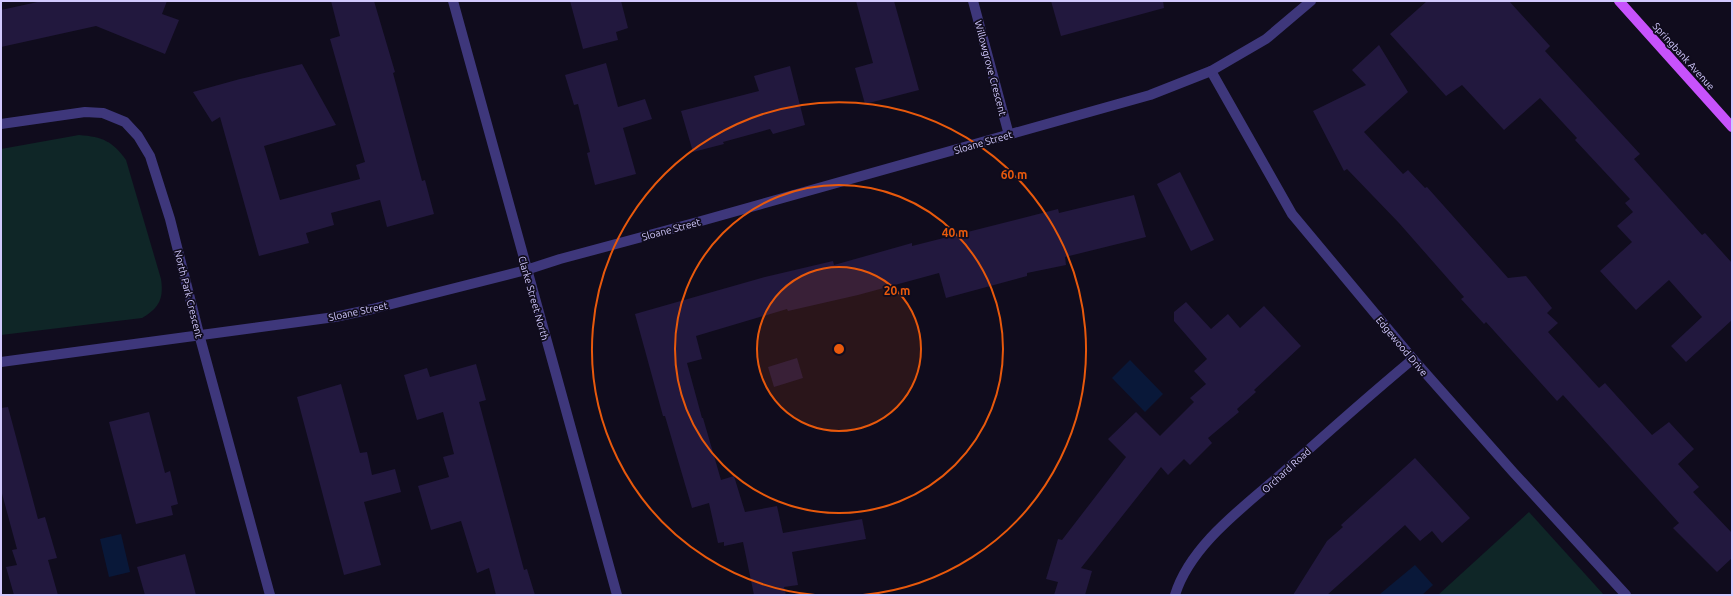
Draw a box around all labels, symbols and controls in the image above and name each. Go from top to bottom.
street label: Willowgrove Crescent [972,19,1009,117]
street label: Springbank Avenue [1651,21,1717,92]
street label: Sloane Street [953,129,1014,156]
text: 60 m [1001,168,1027,181]
street label: Sloane Street [641,216,702,243]
text: 40 m [942,226,968,239]
street label: North Park Crescent [172,249,205,339]
street label: Clarke Street North [516,255,551,341]
text: 20 m [884,284,910,297]
street label: Sloane Street [327,300,389,323]
street label: Edgewood Drive [1374,314,1430,378]
centre of rings [832,342,846,356]
street label: Orchard Road [1260,445,1313,495]

